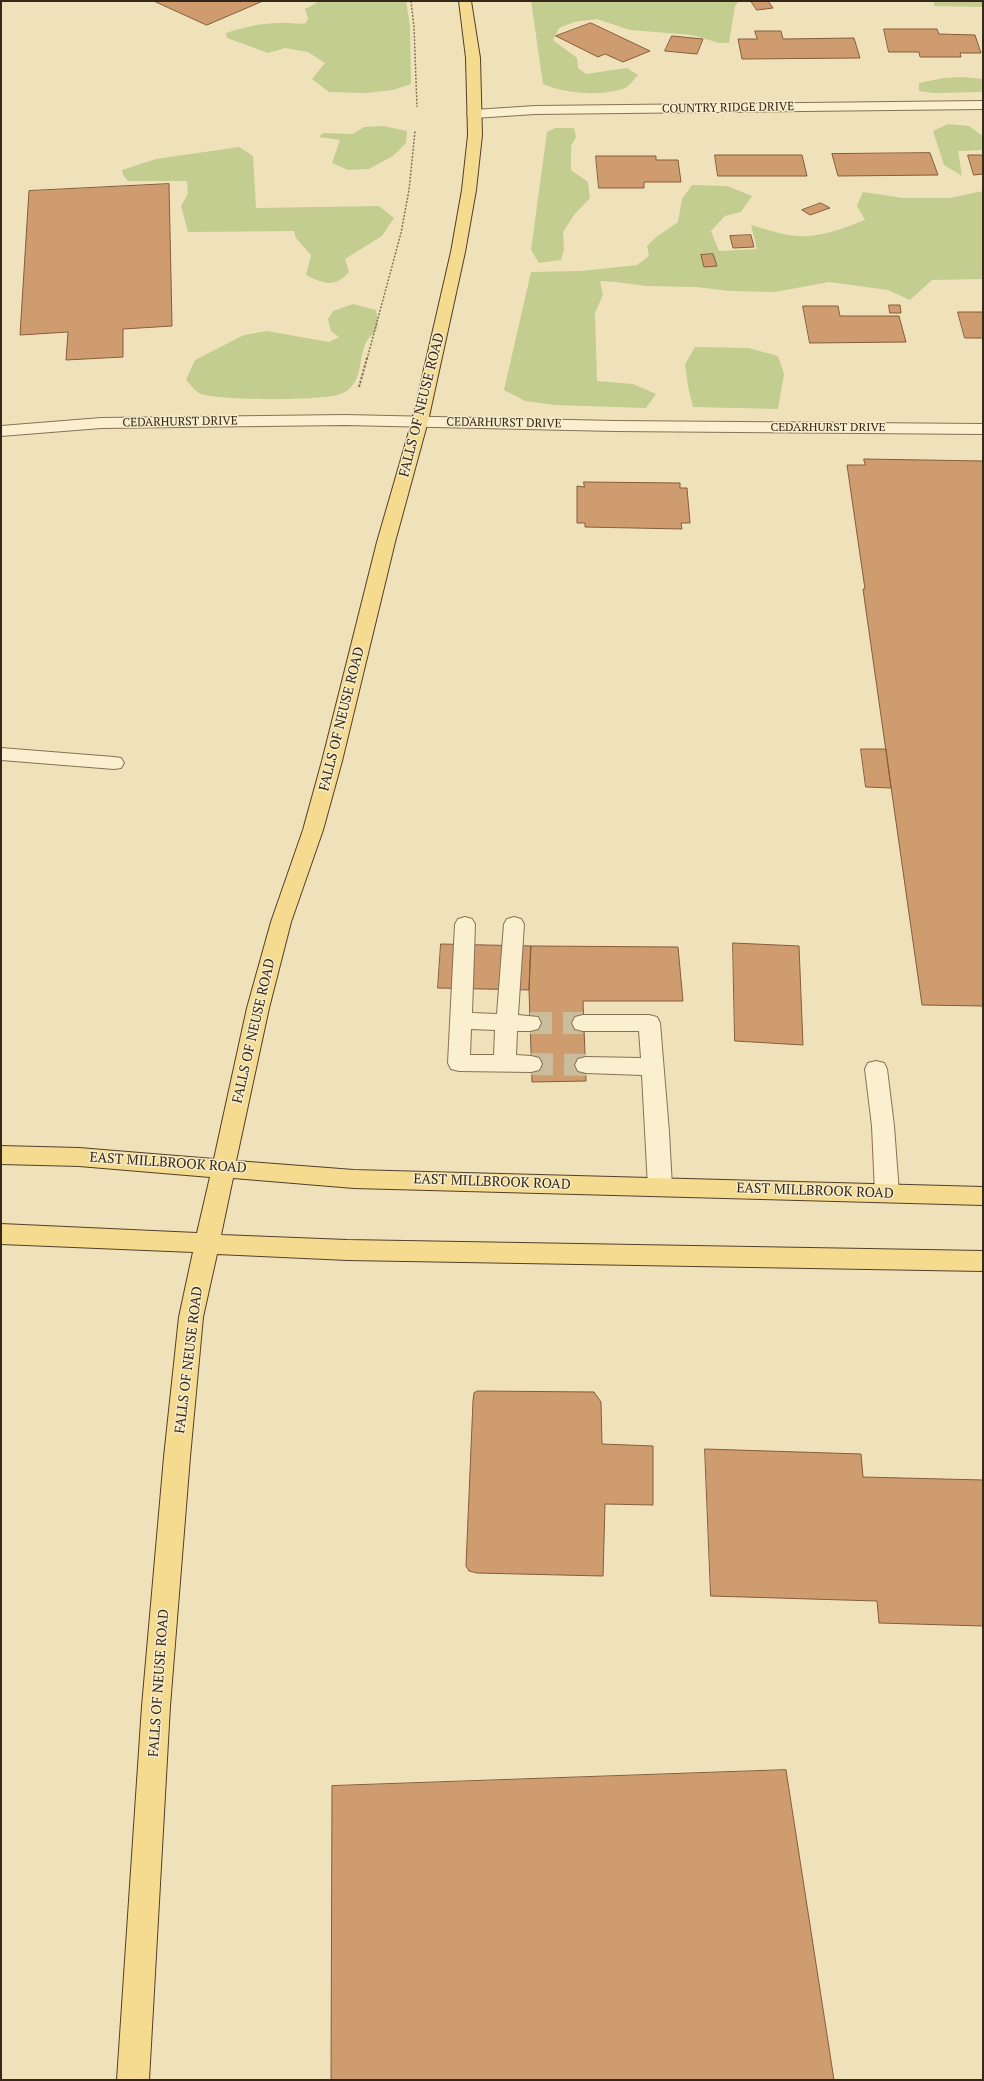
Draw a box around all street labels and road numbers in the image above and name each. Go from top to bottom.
street label: COUNTRY RIDGE DRIVE [662,100,794,116]
street label: FALLS OF NEUSE ROAD [396,331,448,479]
street label: CEDARHURST DRIVE [122,414,238,430]
street label: CEDARHURST DRIVE [446,415,562,431]
street label: CEDARHURST DRIVE [770,421,886,435]
street label: FALLS OF NEUSE ROAD [316,645,368,793]
street label: FALLS OF NEUSE ROAD [229,957,279,1105]
street label: EAST MILLBROOK ROAD [89,1149,247,1177]
street label: EAST MILLBROOK ROAD [413,1171,571,1193]
street label: EAST MILLBROOK ROAD [736,1180,894,1202]
street label: FALLS OF NEUSE ROAD [172,1285,206,1435]
street label: FALLS OF NEUSE ROAD [145,1608,173,1758]

